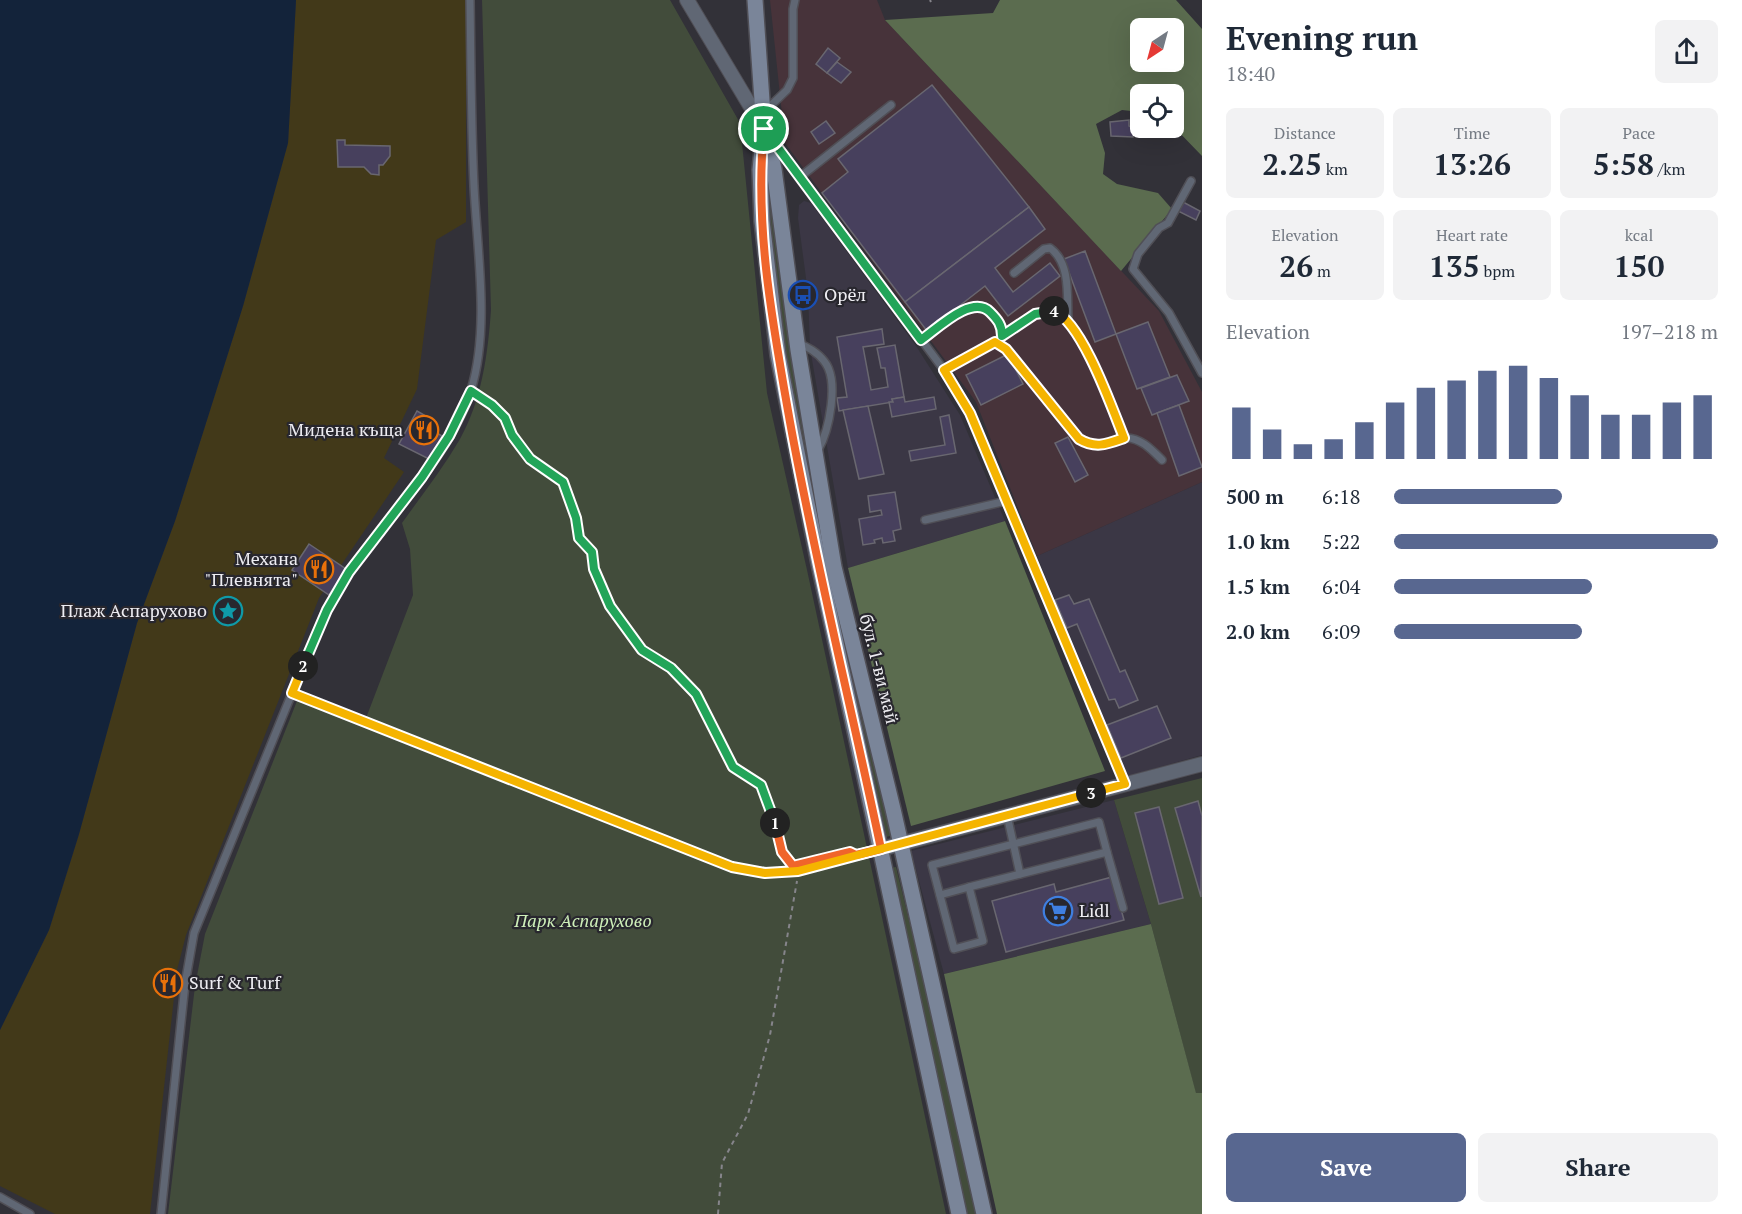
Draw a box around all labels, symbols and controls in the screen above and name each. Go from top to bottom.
text: Evening run [1226,16,1418,59]
north arrow [1130,18,1184,72]
map controls [1130,18,1184,138]
button: share [1655,20,1718,83]
text: 18:40 [1226,60,1275,87]
button: locate [1130,84,1184,138]
pin [738,103,789,154]
icon: arrive [747,112,780,145]
text: Distance [1274,122,1336,144]
text: Time [1454,122,1490,144]
text: Pace [1623,122,1655,144]
text: 2.25 [1262,144,1322,184]
text: 13:26 [1433,144,1511,184]
text: 5:58 [1593,144,1654,184]
text: km [1322,158,1348,180]
text: /km [1654,158,1685,180]
text: Elevation [1271,224,1339,246]
text: Heart rate [1436,224,1508,246]
text: kcal [1625,224,1653,246]
text: 26 [1279,246,1313,286]
text: 135 [1429,246,1480,286]
text: 150 [1614,246,1664,286]
text: m [1313,260,1331,282]
text: bpm [1480,260,1515,282]
bus stop icon: Орёл [787,279,819,311]
place label: Орёл [824,282,866,306]
pin: 4 [1039,296,1069,326]
text: 4 [1049,300,1059,322]
text: Elevation [1226,318,1310,345]
text: 197–218 m [1620,318,1718,345]
restaurant icon: Мидена къща [408,414,440,446]
place label: Мидена къща [288,417,403,441]
text: 500 m [1226,483,1284,510]
text: 6:18 [1322,483,1361,510]
text: 1.0 km [1226,528,1290,555]
text: 5:22 [1322,528,1361,555]
place label: Механа "Плевнята" [204,546,298,591]
restaurant icon: Механа "Плевнята" [303,553,335,585]
text: 1.5 km [1226,573,1290,600]
text: 6:04 [1322,573,1361,600]
place icon: Плаж Аспарухово [212,595,244,627]
place label: Плаж Аспарухово [60,598,207,622]
street label: бул. 1-ви май [855,611,905,726]
text: 2.0 km [1226,618,1290,645]
text: 6:09 [1322,618,1361,645]
pin: 2 [288,651,318,681]
text: 2 [298,655,308,677]
pin: 3 [1076,778,1106,808]
text: 3 [1086,782,1096,804]
pin: 1 [760,808,790,838]
text: 1 [770,812,780,834]
supermarket icon: Lidl [1042,895,1074,927]
place label: Lidl [1079,898,1110,922]
park label: Парк Аспарухово [513,908,652,932]
restaurant icon: Surf & Turf [152,967,184,999]
place label: Surf & Turf [189,970,282,994]
button: Save [1226,1133,1466,1202]
button: Share [1478,1133,1718,1202]

